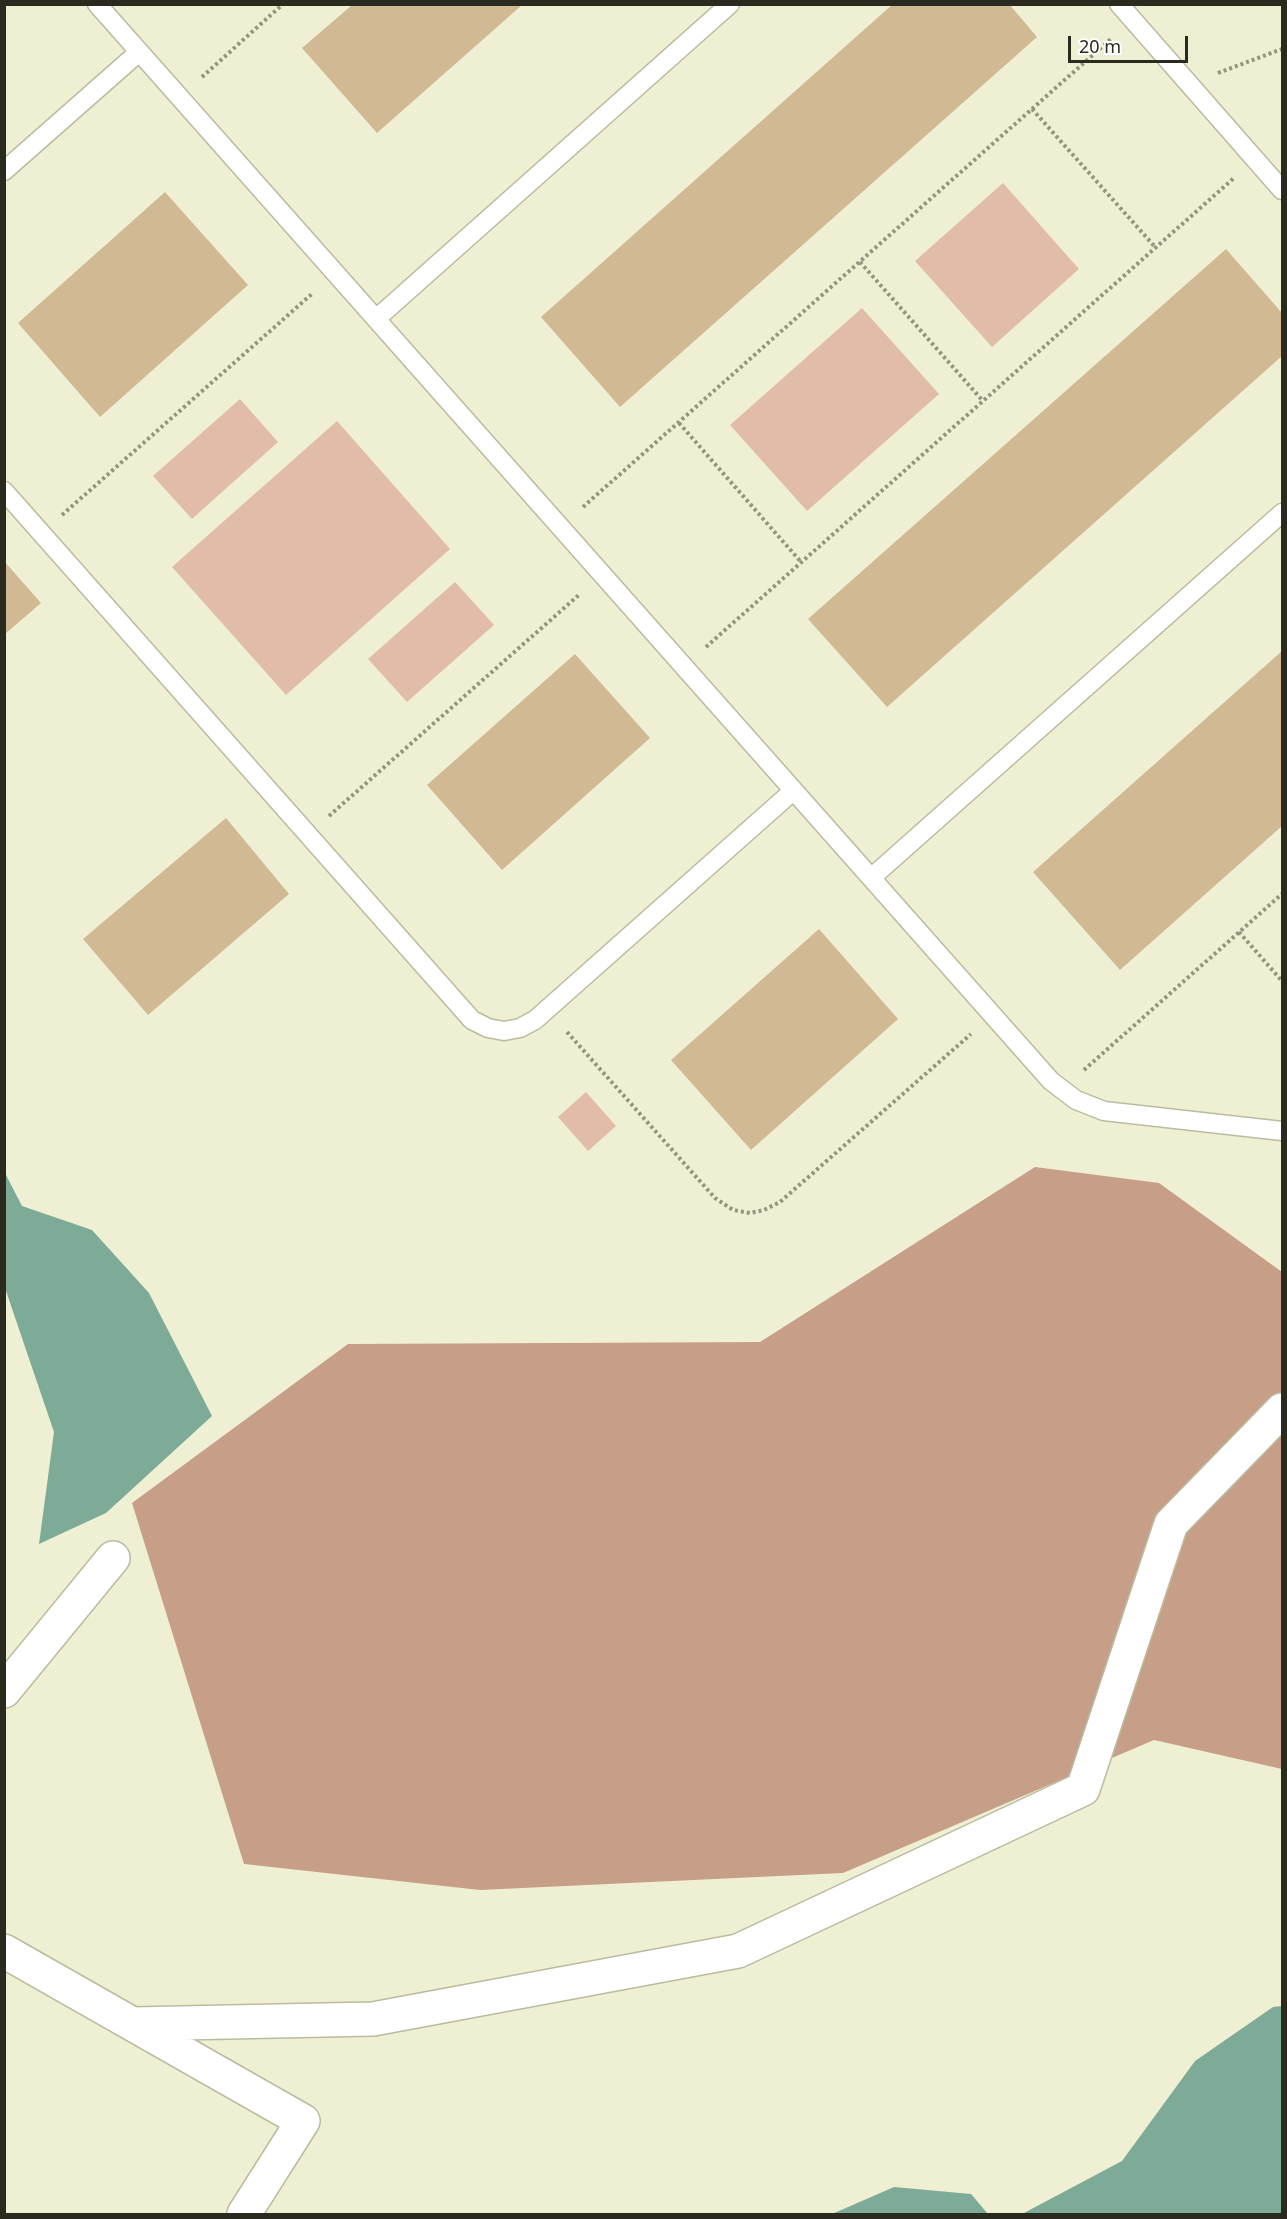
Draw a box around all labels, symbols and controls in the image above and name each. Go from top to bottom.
scale bar [1071,24,1191,62]
text: 20 m [1079,34,1121,58]

